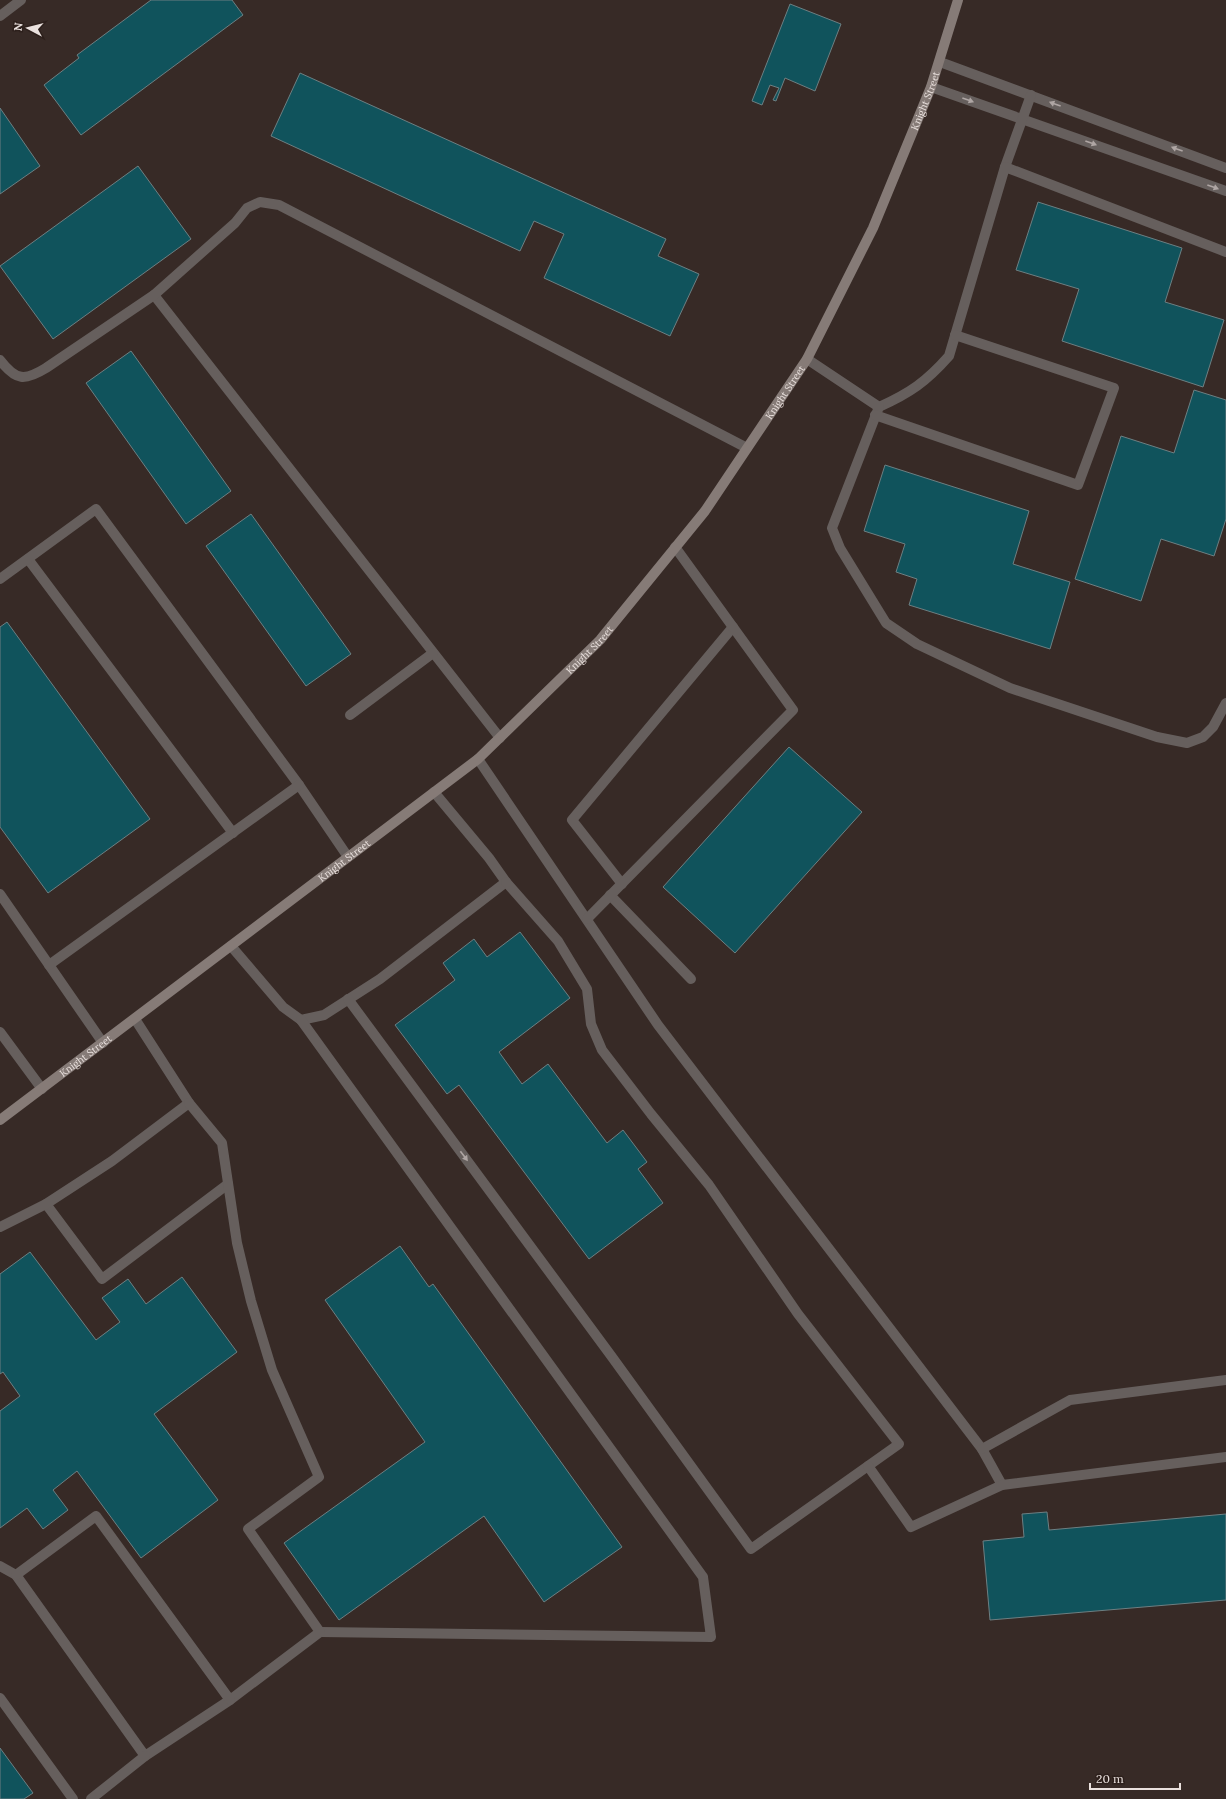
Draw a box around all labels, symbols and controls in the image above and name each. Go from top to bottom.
north arrow [8,8,48,48]
text: N [11,21,26,32]
street label: Knight Street [907,69,942,132]
one-way arrow [963,97,975,103]
one-way arrow [1048,101,1060,107]
one-way arrow [1085,141,1097,147]
one-way arrow [1170,146,1182,152]
one-way arrow [1208,184,1220,190]
street label: Knight Street [762,362,808,422]
street label: Knight Street [563,623,616,676]
street label: Knight Street [315,836,373,884]
street label: Knight Street [57,1031,114,1079]
one-way arrow [460,1150,468,1161]
scale bar [1090,1765,1180,1791]
text: 20 m [1096,1771,1124,1786]

